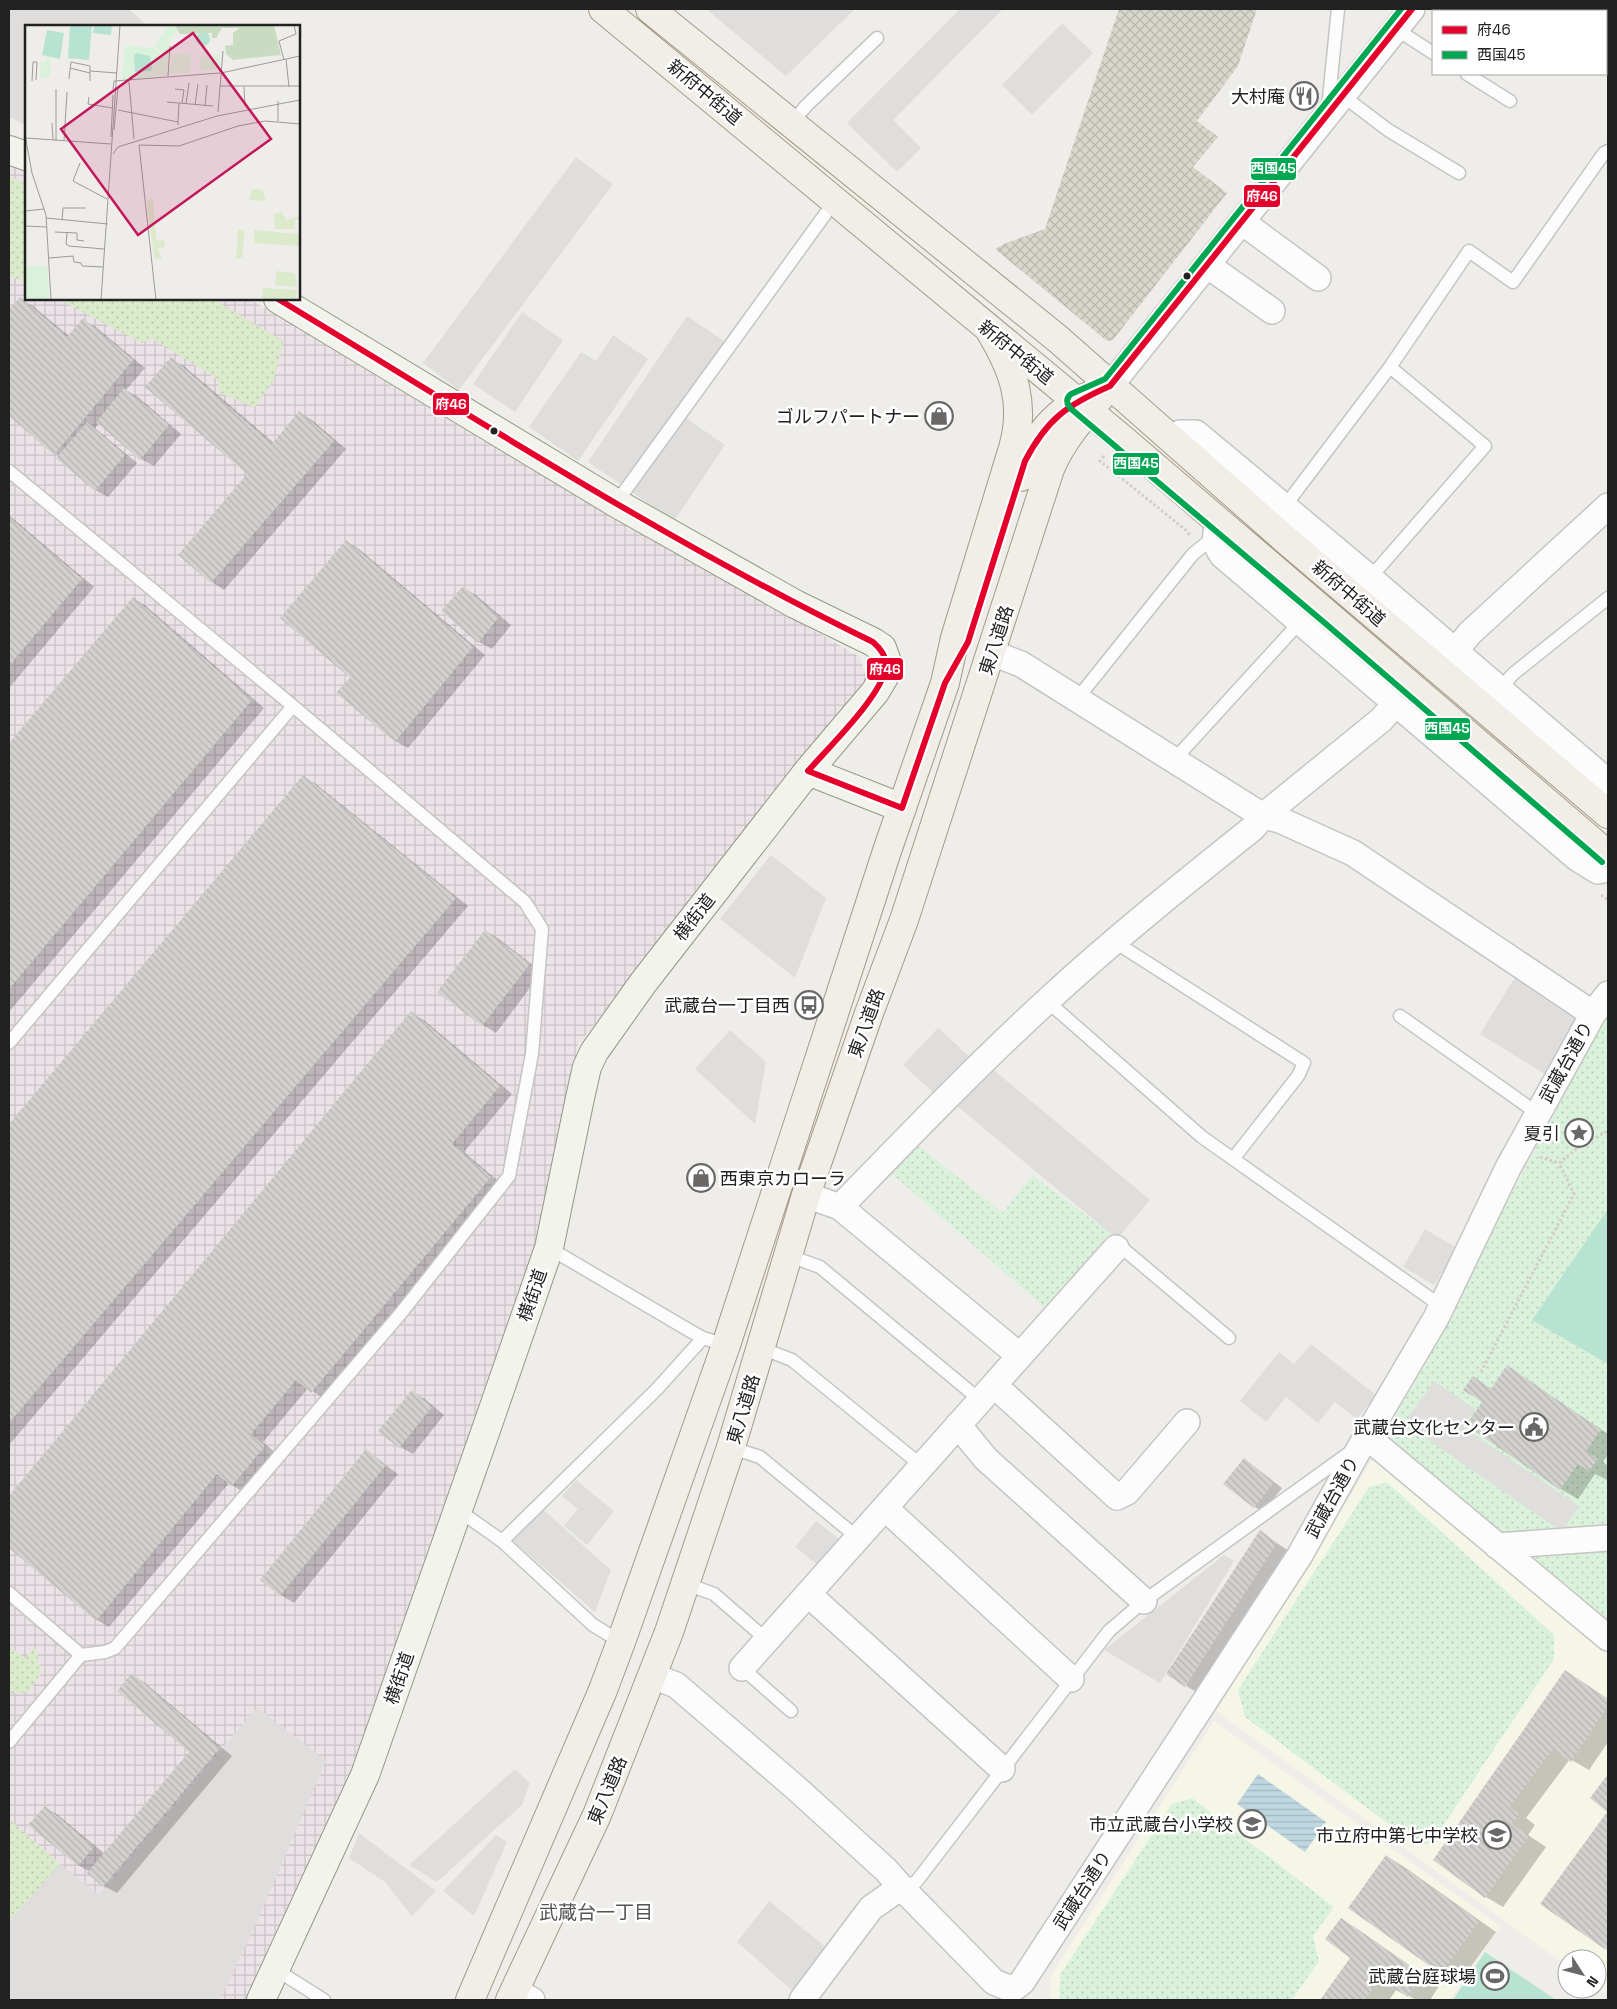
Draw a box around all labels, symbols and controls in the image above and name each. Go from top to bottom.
legend [1432,10,1607,75]
text: 府46 [1477,20,1511,39]
inset map [25,25,300,300]
text: 西国45 [1477,45,1525,64]
street label: 新府中街道 [663,54,747,130]
restaurant icon: 大村庵 [1289,81,1319,111]
place label: 大村庵 [1231,85,1285,108]
line badge: 西国45 [1250,157,1297,181]
text: 西国45 [1250,159,1296,177]
line badge: 府46 [1243,184,1281,208]
text: 府46 [1246,187,1278,205]
unlabelled marker [1182,271,1192,281]
street label: 新府中街道 [974,315,1058,389]
line badge: 府46 [432,392,470,416]
text: 府46 [435,395,467,413]
shop icon: ゴルフパートナー [924,401,954,431]
place label: ゴルフパートナー [776,405,920,428]
unlabelled marker [489,426,499,436]
line badge: 西国45 [1112,452,1160,476]
text: 西国45 [1113,454,1159,472]
street label: 新府中街道 [1307,555,1391,631]
street label: 東八道路 [974,602,1018,678]
line badge: 府46 [866,657,904,681]
text: 府46 [869,660,901,678]
line badge: 西国45 [1424,717,1471,741]
text: 西国45 [1424,719,1470,737]
street label: 横街道 [668,889,720,945]
street label: 東八道路 [843,985,889,1061]
bus stop icon: 武蔵台一丁目西 [794,990,824,1020]
place label: 武蔵台一丁目西 [664,994,790,1017]
street label: 武蔵台通り [1534,1017,1598,1107]
place icon: 夏引 [1564,1118,1594,1148]
place label: 夏引 [1524,1122,1560,1145]
shop icon: 西東京カローラ [686,1163,716,1193]
place label: 西東京カローラ [720,1167,846,1190]
street label: 横街道 [512,1266,552,1324]
street label: 東八道路 [721,1371,765,1447]
public building icon: 武蔵台文化センター [1519,1412,1549,1442]
place label: 武蔵台文化センター [1353,1416,1515,1439]
street label: 武蔵台通り [1300,1452,1364,1542]
street label: 横街道 [379,1649,419,1707]
street label: 東八道路 [582,1752,632,1828]
school or university icon: 市立武蔵台小学校 [1237,1809,1267,1839]
place label: 市立武蔵台小学校 [1089,1813,1233,1836]
school or university icon: 市立府中第七中学校 [1482,1820,1512,1850]
place label: 市立府中第七中学校 [1316,1824,1478,1847]
street label: 武蔵台通り [1048,1846,1116,1934]
district label: 武蔵台一丁目 [539,1900,653,1925]
north arrow [1557,1949,1607,1999]
sports icon: 武蔵台庭球場 [1480,1961,1510,1991]
place label: 武蔵台庭球場 [1368,1965,1476,1988]
text: N [1582,1973,1603,1991]

